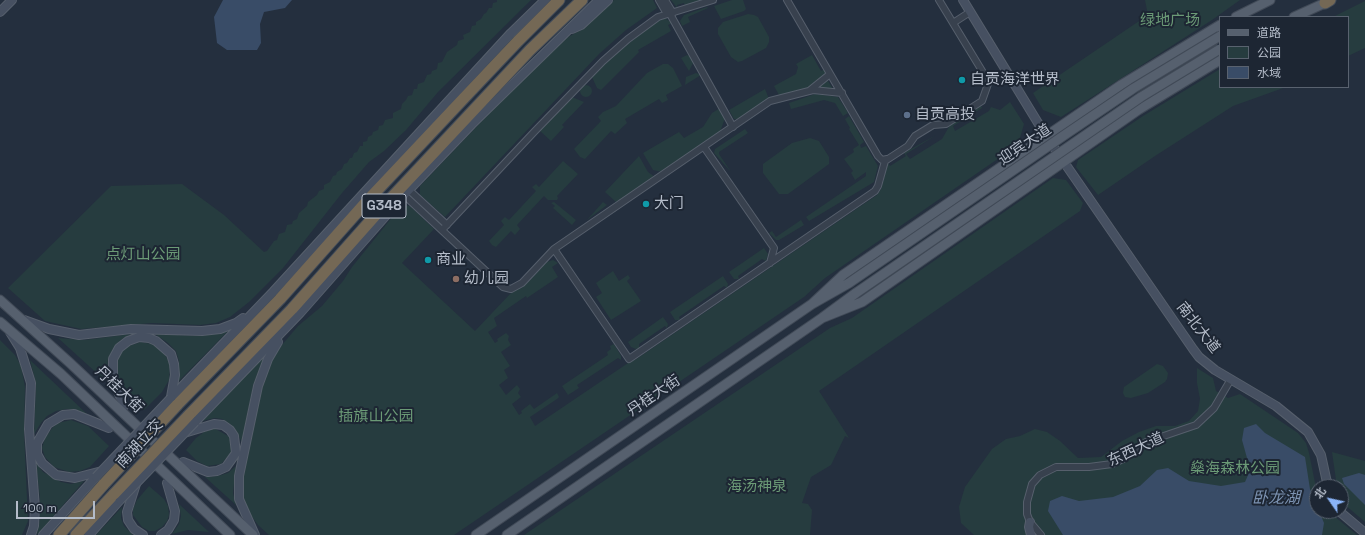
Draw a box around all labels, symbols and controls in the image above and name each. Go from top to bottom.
park label: 绿地广场 [1140,12,1200,30]
legend [1219,16,1349,88]
text: 道路 [1257,25,1281,41]
text: 公园 [1257,45,1281,61]
text: 水域 [1257,65,1281,81]
place label: 自贡海洋世界 [970,71,1060,89]
marker: 自贡海洋世界 [957,75,967,85]
place label: 自贡高投 [915,106,975,124]
marker: 自贡高投 [902,110,912,120]
street label: 迎宾大道 [995,121,1055,169]
road number: G348 [362,194,406,218]
place label: 大门 [654,195,684,213]
marker: 大门 [641,199,651,209]
park label: 点灯山公园 [106,246,180,264]
place label: 商业 [436,251,466,269]
marker: 商业 [423,255,433,265]
place label: 幼儿园 [464,270,509,288]
marker: 幼儿园 [451,274,461,284]
street label: 南北大道 [1172,299,1224,357]
street label: 丹桂大街 [91,363,147,417]
street label: 丹桂大街 [624,372,684,420]
park label: 插旗山公园 [339,408,413,426]
street label: 南湖立交 [113,416,167,472]
street label: 东西大道 [1105,429,1167,471]
park label: 燊海森林公园 [1190,460,1280,478]
park label: 海汤神泉 [727,478,787,496]
north arrow [1309,479,1349,519]
text: 北 [1311,484,1329,501]
water label: 卧龙湖 [1252,489,1300,509]
scale bar [18,493,97,519]
text: 100 m [23,500,57,516]

